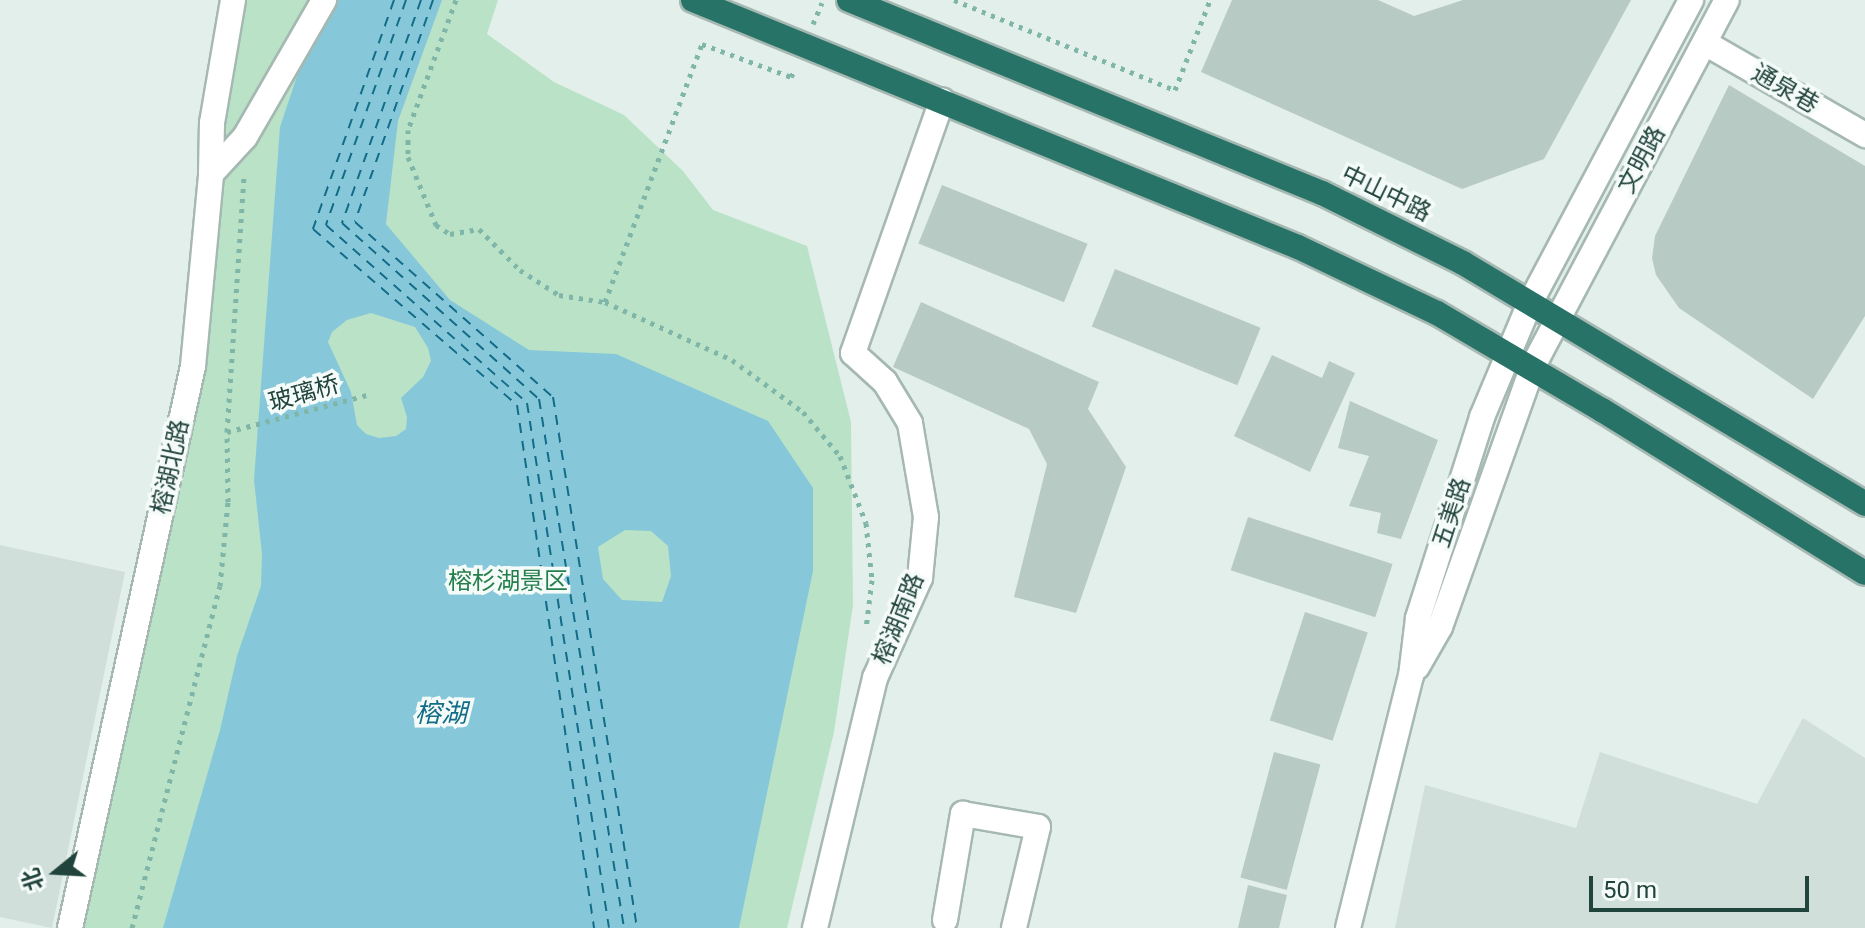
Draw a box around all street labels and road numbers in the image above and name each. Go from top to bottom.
street label: 通泉巷 [1747,59,1823,119]
street label: 文明路 [1612,121,1672,199]
street label: 中山中路 [1337,160,1435,228]
street label: 玻璃桥 [265,370,343,418]
street label: 榕湖北路 [147,417,195,517]
street label: 五美路 [1427,474,1477,552]
street label: 榕湖南路 [868,569,930,669]

